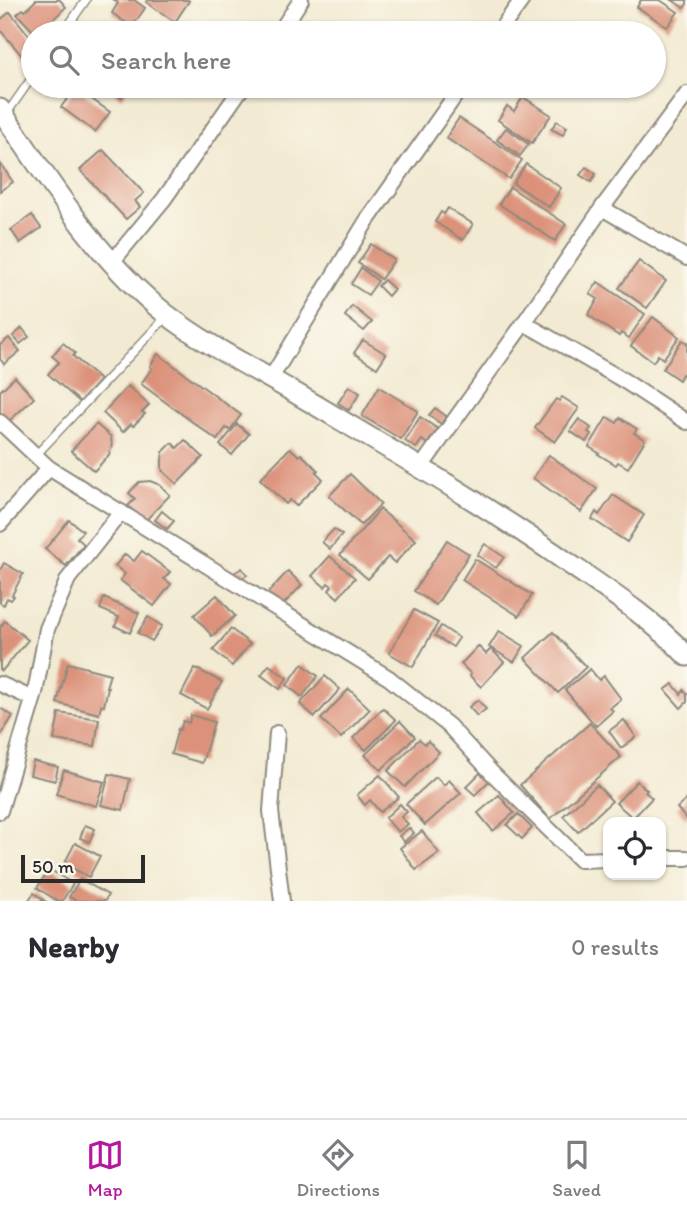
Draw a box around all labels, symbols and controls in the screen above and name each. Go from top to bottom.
search box [21,21,666,98]
icon: search [45,41,83,79]
text: Search here [101,44,231,76]
map controls [603,817,666,880]
button: locate [603,817,666,880]
scale bar [21,852,145,884]
text: 50 m [32,855,74,878]
text: Nearby [28,928,119,965]
text: 0 results [571,933,659,961]
tab: Map [86,1136,124,1201]
tab: Directions [296,1136,380,1201]
tab: Saved [552,1136,601,1201]

